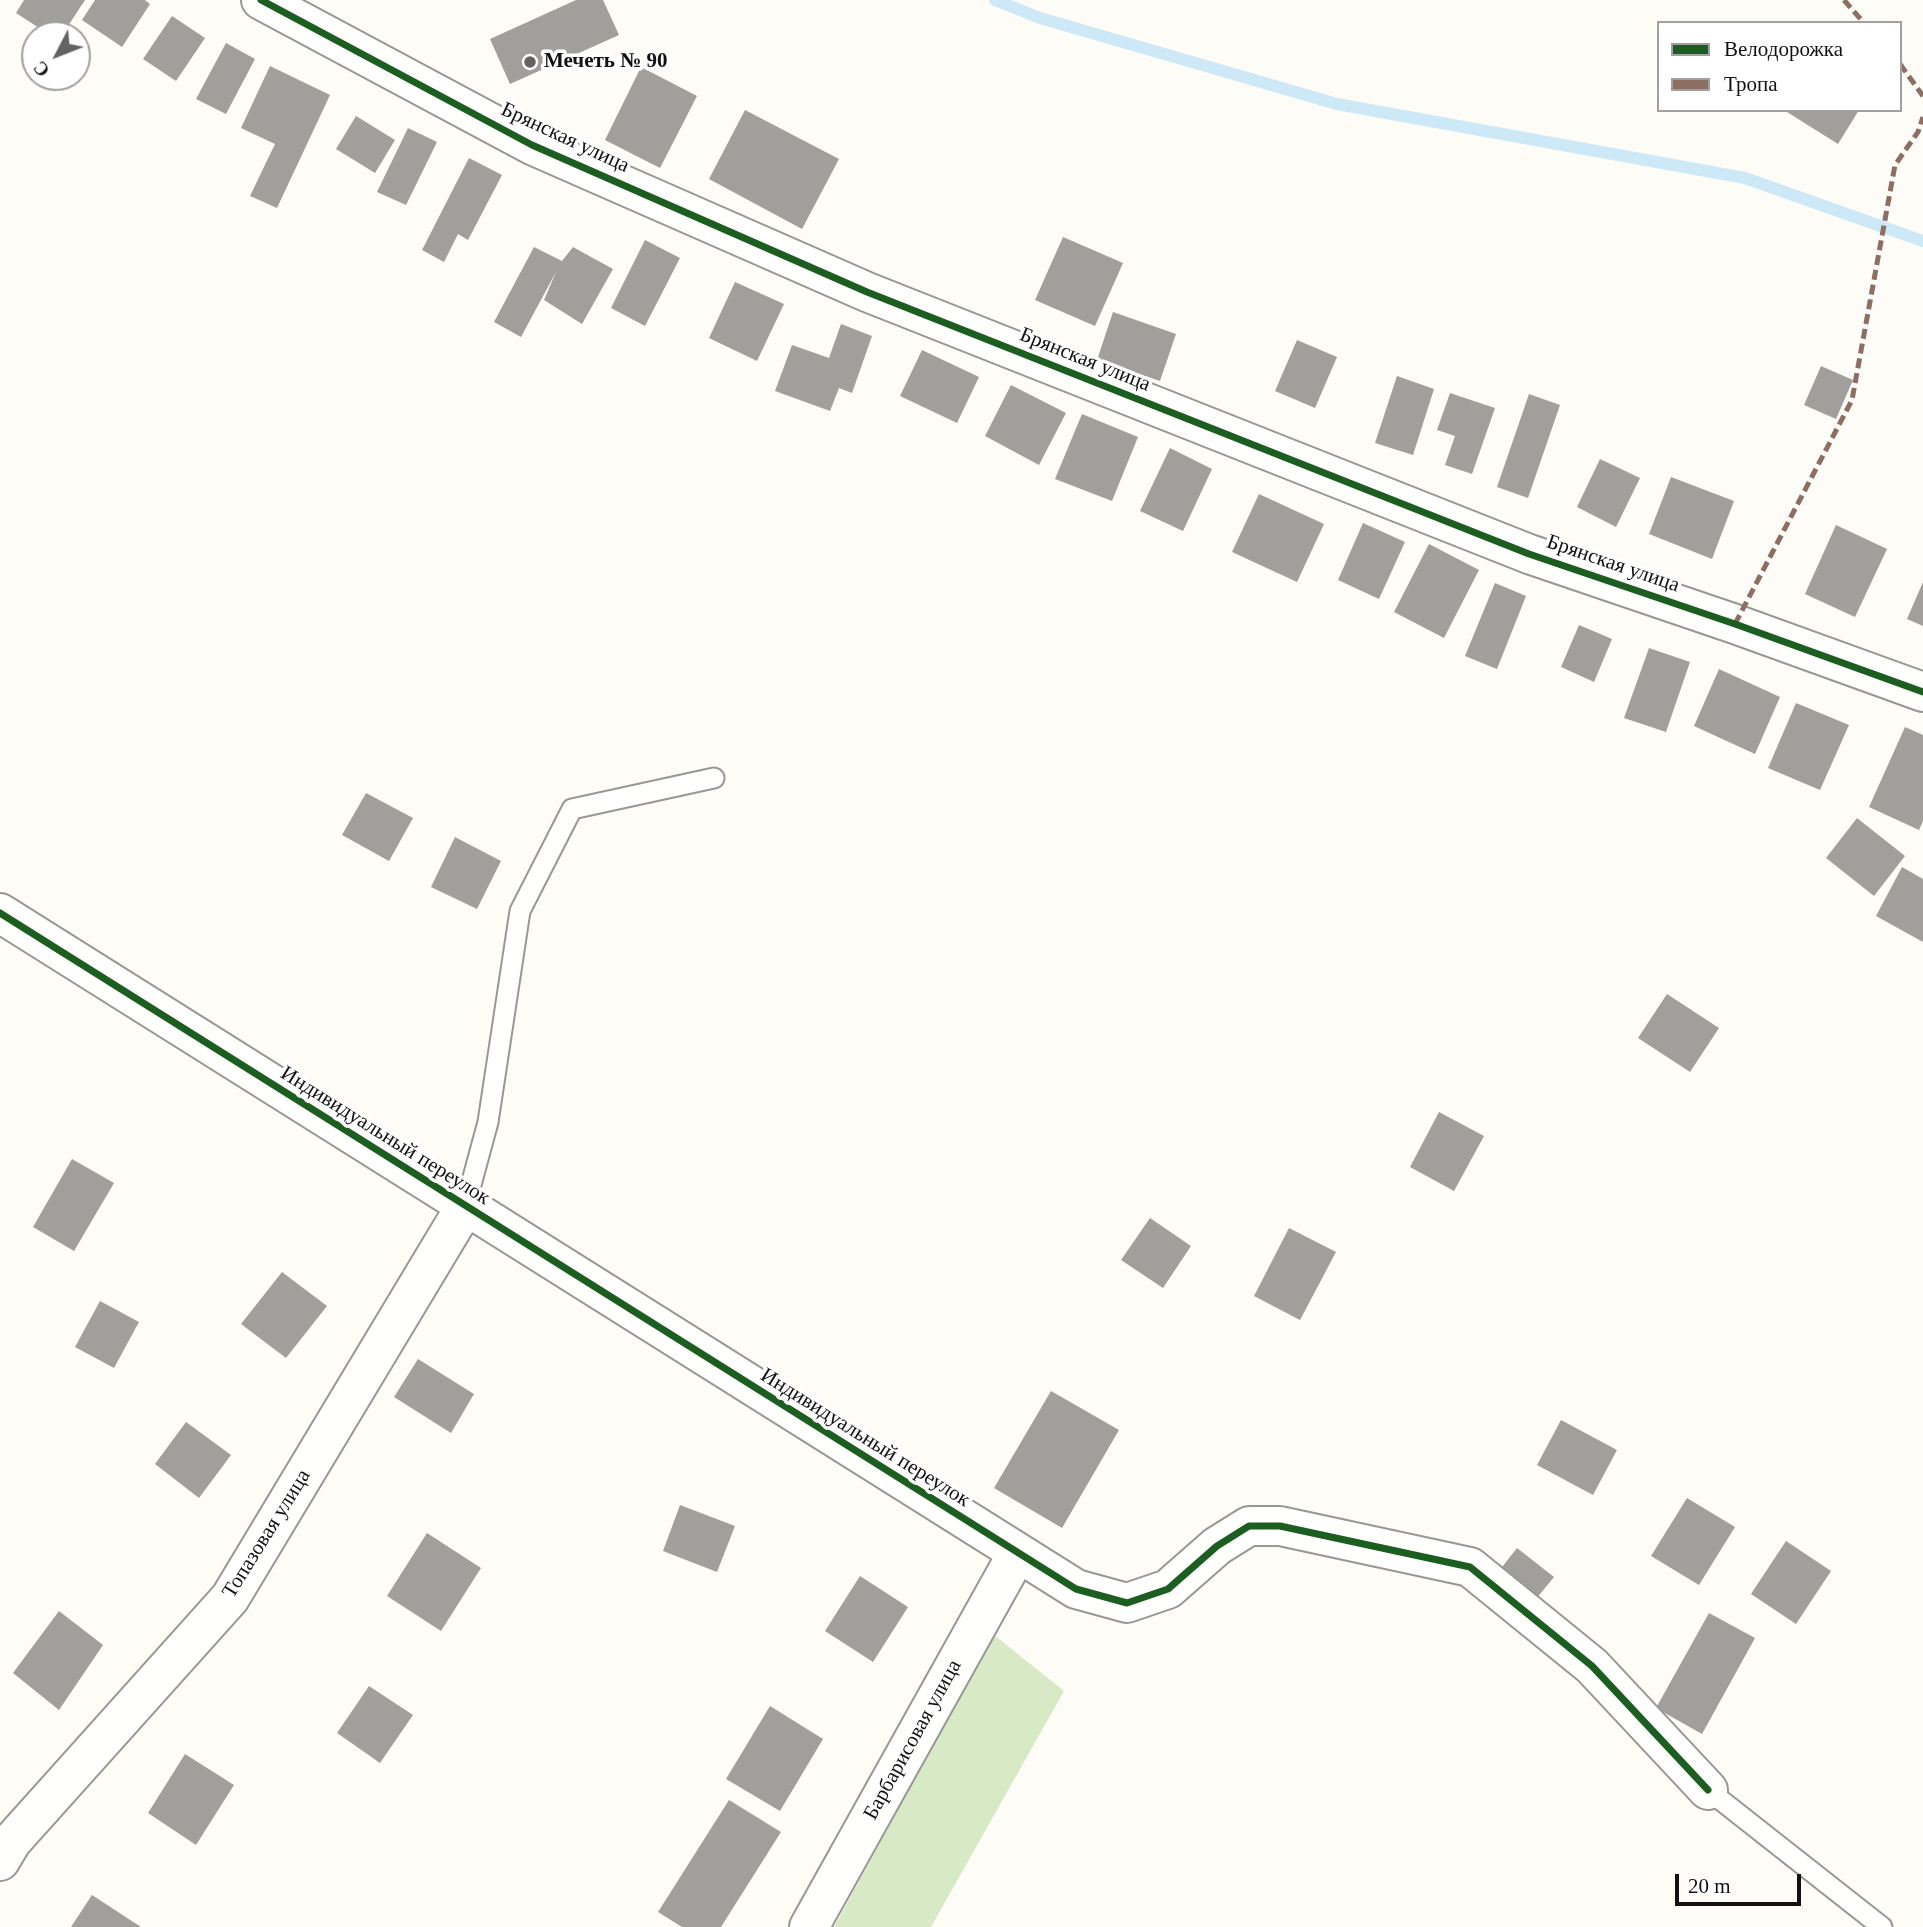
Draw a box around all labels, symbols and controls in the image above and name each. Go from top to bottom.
north arrow [21,21,91,91]
legend [1657,21,1902,112]
text: Велодорожка [1724,37,1843,61]
place label: Мечеть № 90 [544,49,668,75]
marker: Мечеть № 90 [522,54,538,70]
text: С [29,57,54,81]
text: Тропа [1724,72,1778,96]
street label: Брянская улица [497,97,633,179]
street label: Брянская улица [1016,322,1154,398]
street label: Брянская улица [1543,530,1683,598]
street label: Индивидуальный переулок [276,1061,494,1211]
street label: Индивидуальный переулок [756,1363,974,1513]
street label: Топазовая улица [217,1465,317,1603]
street label: Барбарисовая улица [859,1656,967,1824]
scale bar [1678,1860,1804,1904]
text: 20 m [1688,1874,1731,1898]

